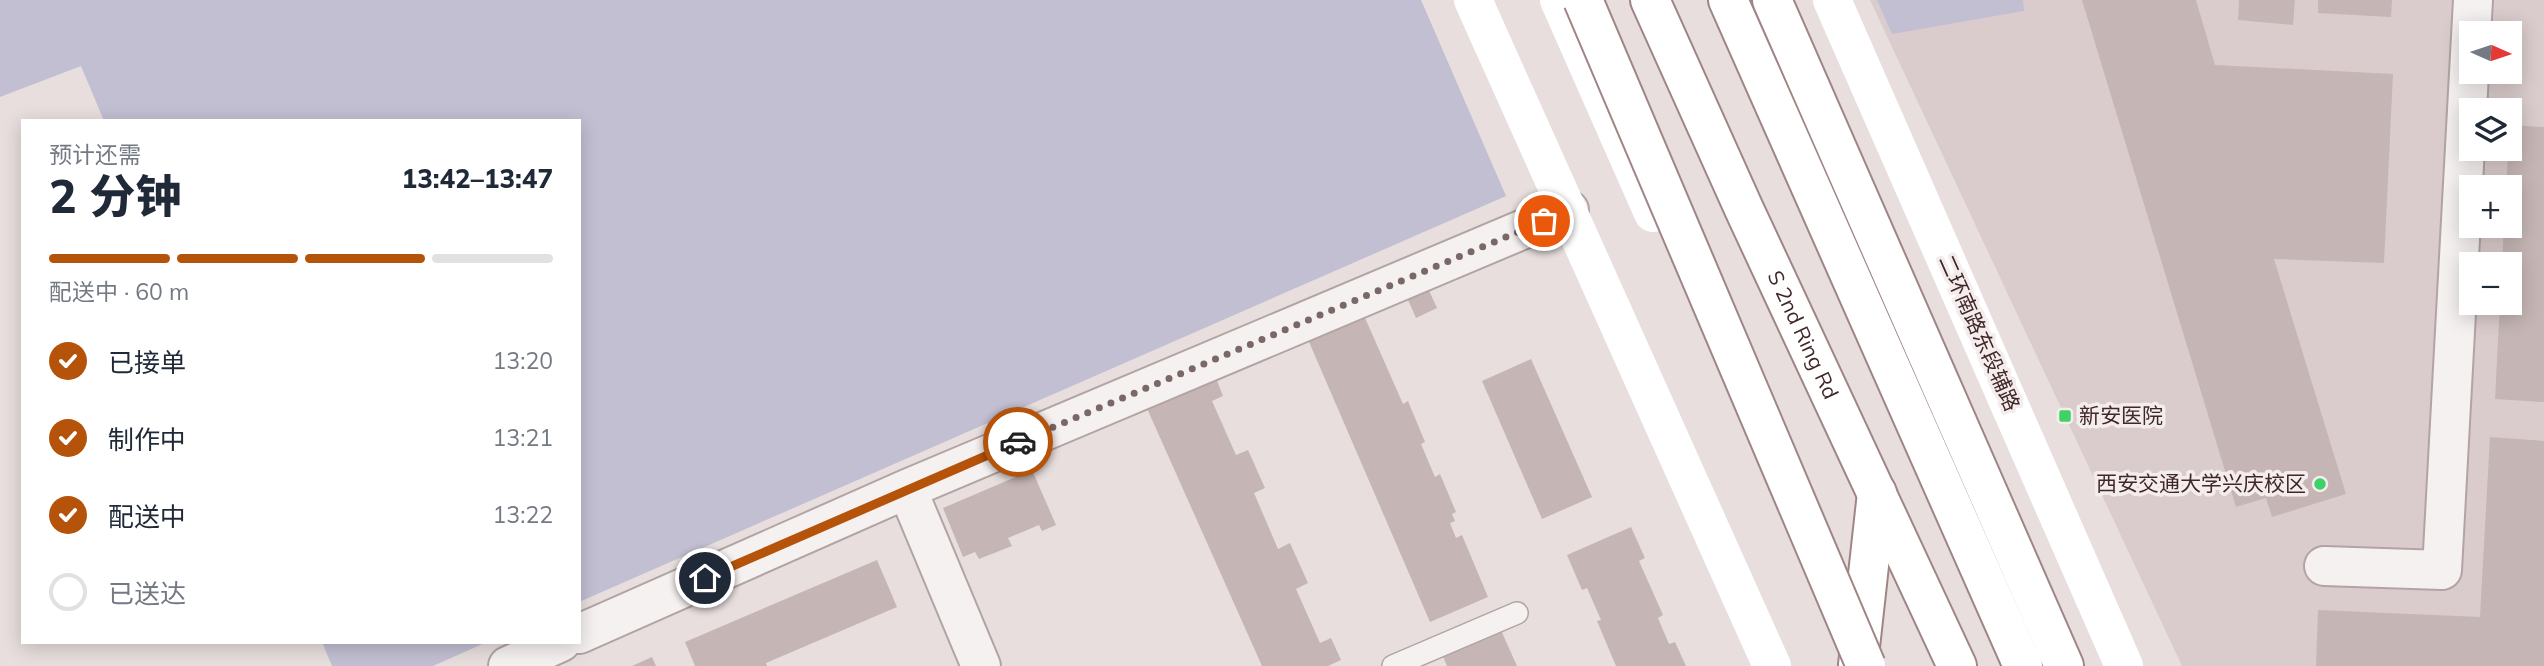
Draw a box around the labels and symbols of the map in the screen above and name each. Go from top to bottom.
north arrow [2459,21,2522,84]
pin [1514,191,1574,251]
street label: 二环南路东段辅路 [1934,251,2026,415]
street label: S 2nd Ring Rd [1763,266,1845,403]
place label: 新安医院 [2079,402,2163,428]
courier [983,407,1053,477]
marker: 新安医院 [2057,408,2073,424]
place label: 西安交通大学兴庆校区 [2096,470,2306,496]
marker: 西安交通大学兴庆校区 [2312,476,2328,492]
pin [675,548,735,608]

